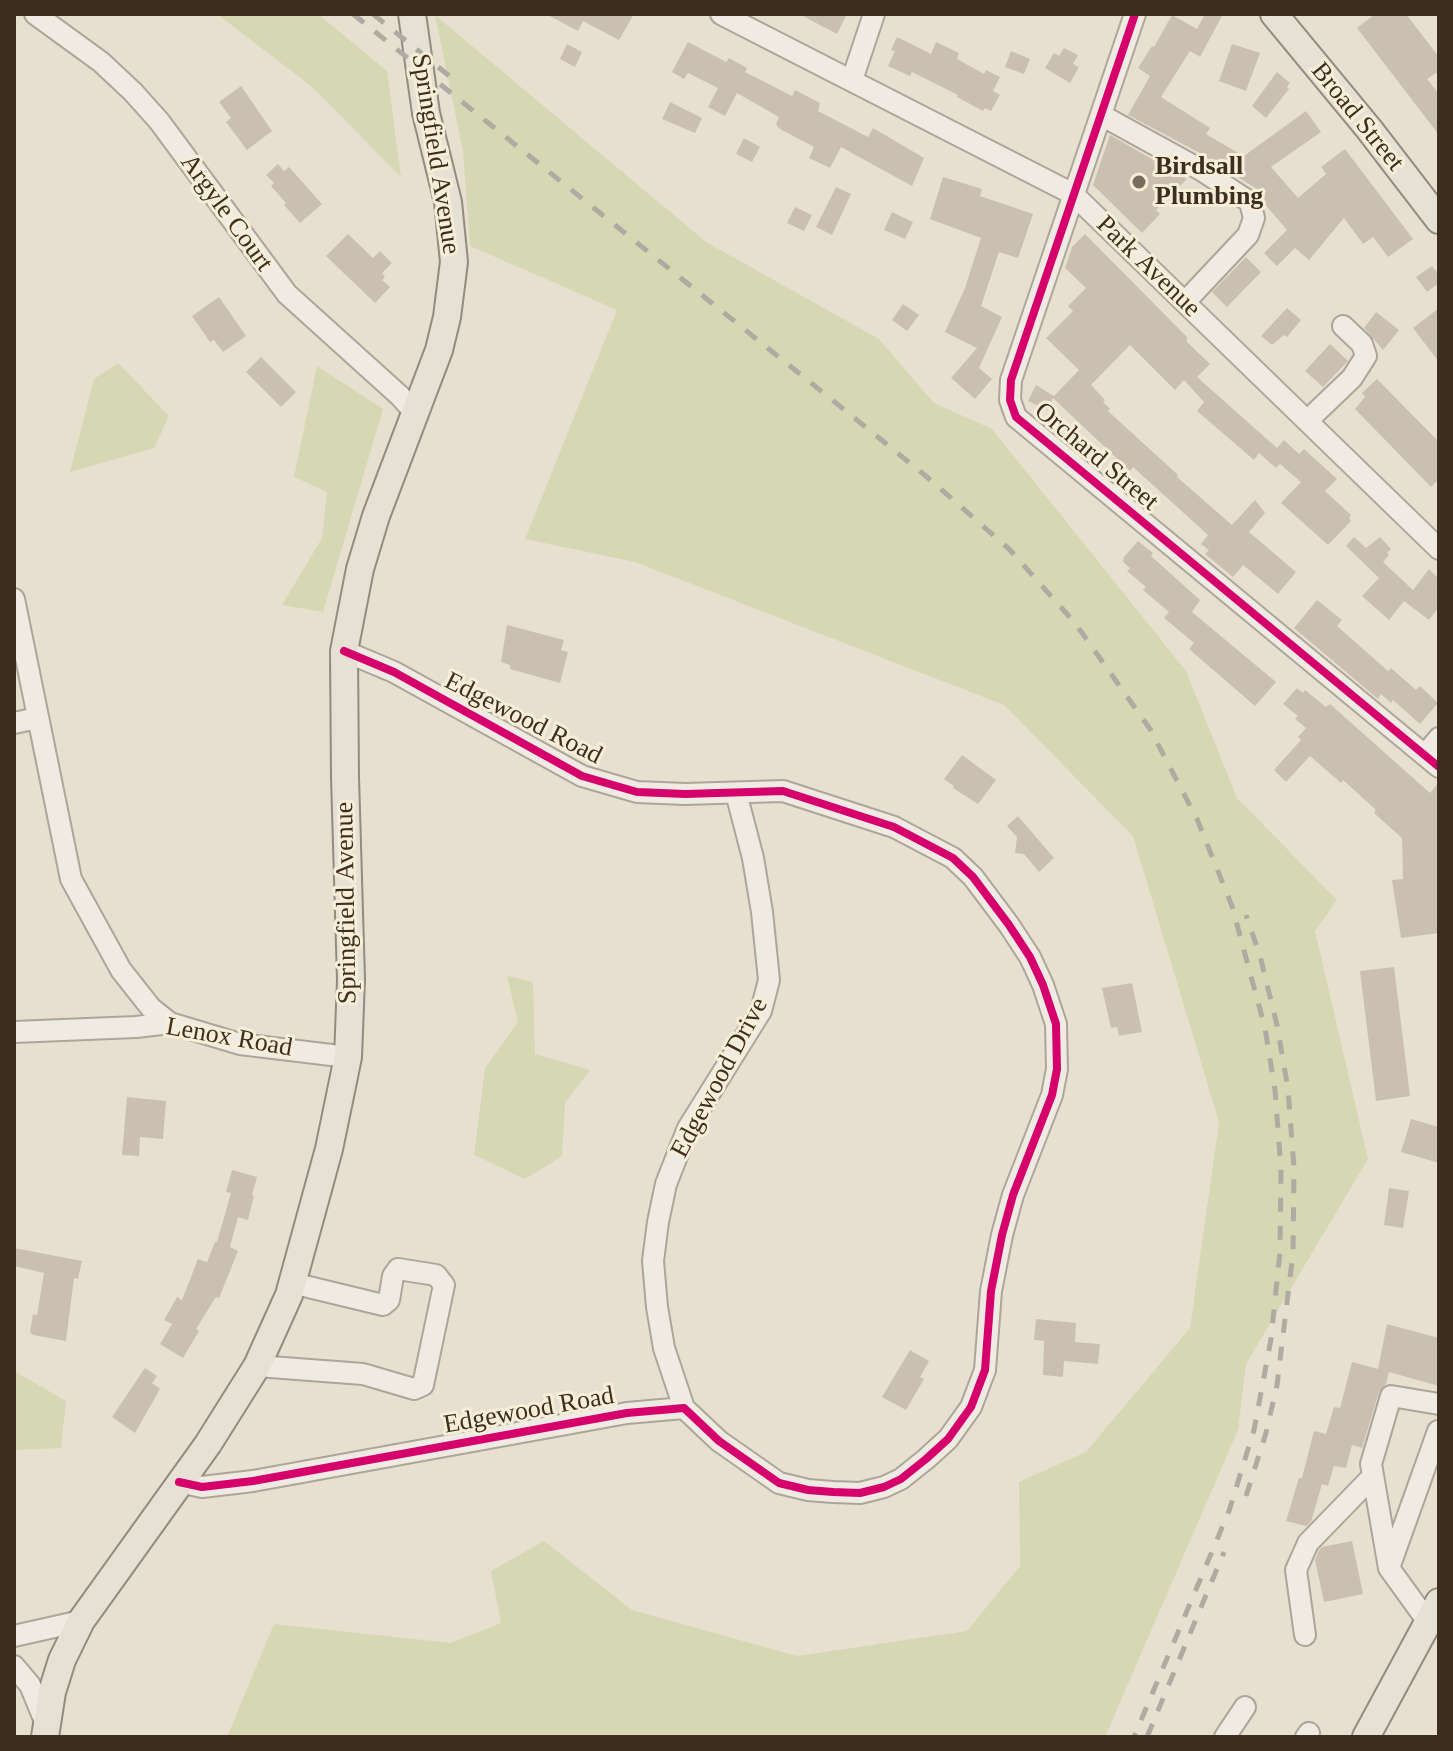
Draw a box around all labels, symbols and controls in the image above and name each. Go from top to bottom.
street label: Springfield Avenue [404,52,466,256]
street label: Broad Street [1304,56,1410,178]
street label: Argyle Court [173,148,279,278]
place label: Birdsall Plumbing [1155,151,1263,212]
marker: Birdsall Plumbing [1130,173,1148,191]
street label: Park Avenue [1089,210,1207,324]
street label: Orchard Street [1028,396,1164,518]
street label: Edgewood Road [439,666,607,772]
street label: Springfield Avenue [330,802,364,1004]
street label: Edgewood Drive [665,993,775,1163]
street label: Lenox Road [163,1012,295,1064]
street label: Edgewood Road [441,1381,617,1441]

